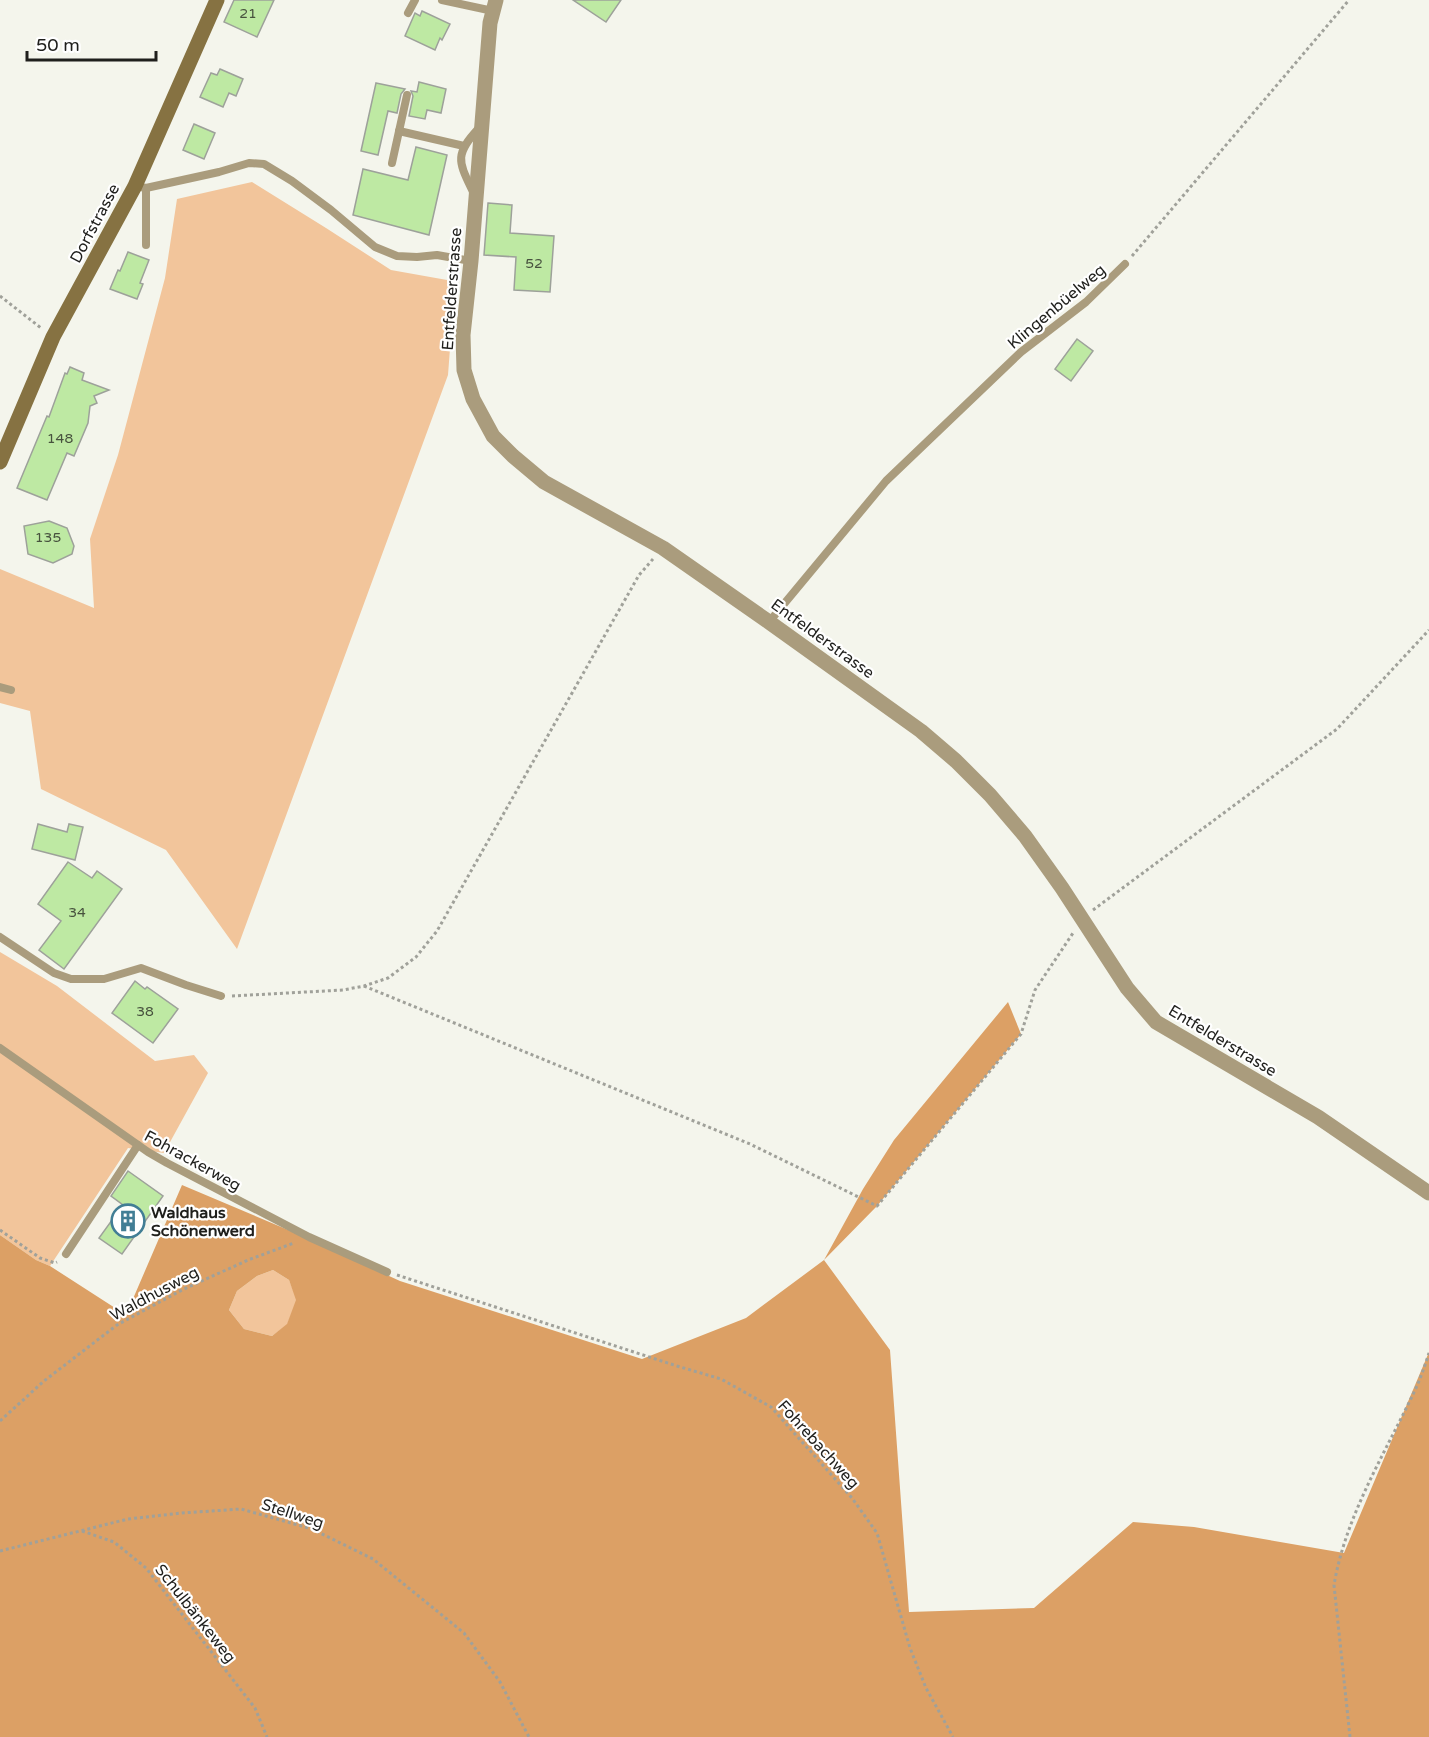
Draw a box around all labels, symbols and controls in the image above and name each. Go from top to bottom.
house number: 21 [239,5,257,22]
scale bar [27,24,156,62]
text: 50 m [36,34,80,56]
street label: Dorfstrasse [66,180,124,267]
street label: Entfelderstrasse [438,227,466,351]
house number: 52 [525,255,543,272]
street label: Klingenbüelweg [1004,260,1110,354]
house number: 148 [47,430,73,447]
house number: 135 [35,529,61,546]
street label: Entfelderstrasse [767,595,878,683]
house number: 34 [68,904,86,921]
street label: Entfelderstrasse [1165,1001,1280,1081]
house number: 38 [136,1003,154,1020]
street label: Fohrackerweg [141,1126,244,1196]
building icon: Waldhaus Schönenwerd [110,1203,146,1239]
place label: Waldhaus Schönenwerd [151,1203,255,1241]
street label: Waldhusweg [107,1262,202,1326]
street label: Fohrebachweg [773,1396,863,1493]
street label: Stellweg [259,1495,326,1533]
street label: Schulbänkeweg [150,1560,240,1667]

